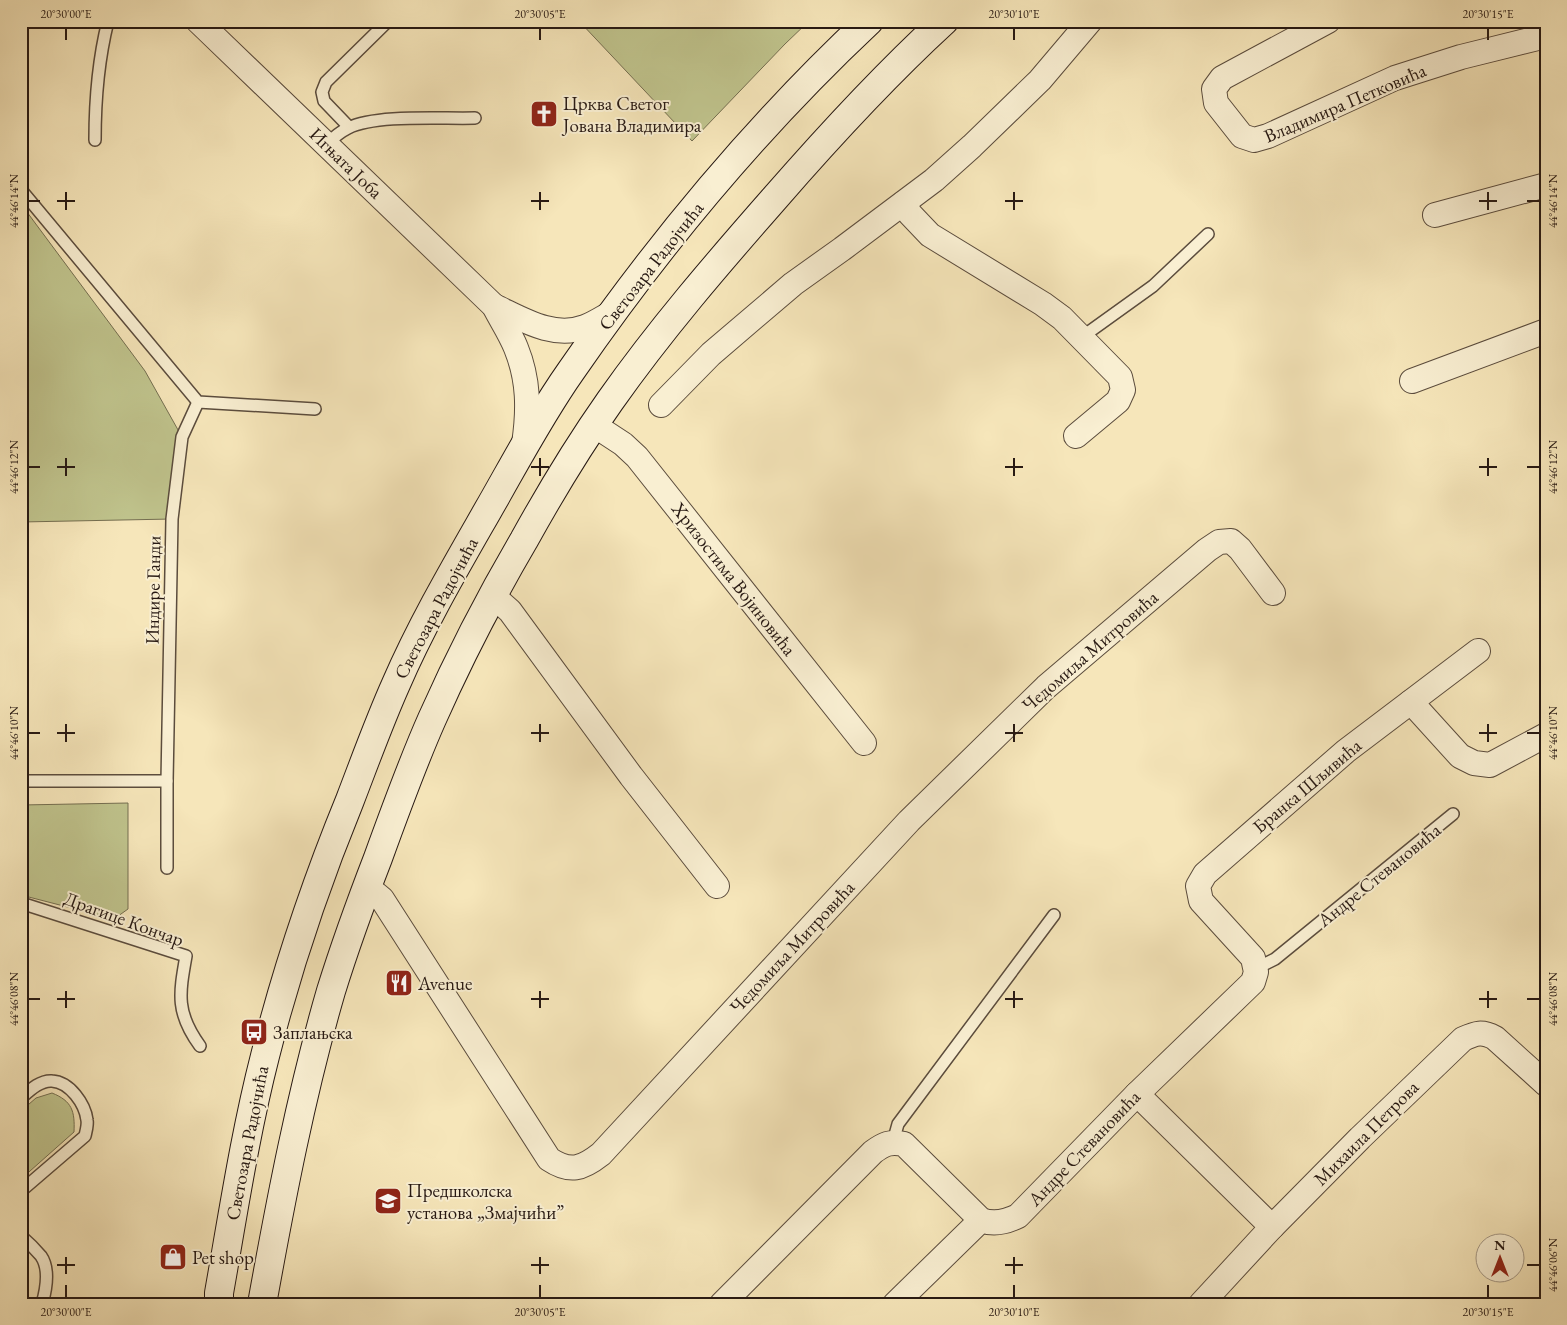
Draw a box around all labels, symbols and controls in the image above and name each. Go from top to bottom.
text: 20°30'00"E [40,6,92,22]
text: 20°30'05"E [514,6,566,22]
text: 20°30'10"E [988,6,1040,22]
text: 20°30'15"E [1462,6,1514,22]
street label: Владимира Петковића [1260,57,1430,148]
place label: Црква Светог Јована Владимира [561,91,702,138]
church icon: Црква Светог Јована Владимира [529,99,559,129]
street label: Игњата Јоба [304,122,388,204]
text: 44°46'14"N [6,174,22,228]
text: 44°46'14"N [1545,174,1561,228]
street label: Светозара Радојчића [593,196,709,336]
text: 44°46'12"N [6,440,22,494]
text: 44°46'12"N [1545,440,1561,494]
street label: Хризостима Војиновића [665,496,802,661]
street label: Светозара Радојчића [388,532,484,683]
street label: Индире Ганди [140,535,166,645]
street label: Чедомиља Митровића [1017,585,1164,717]
text: 44°46'10"N [6,706,22,760]
text: 44°46'10"N [1545,706,1561,760]
street label: Бранка Шљивића [1247,733,1367,839]
street label: Андре Стевановића [1311,817,1446,933]
street label: Чедомиља Митровића [724,875,860,1019]
street label: Драгице Кончар [61,886,187,952]
restaurant icon: Avenue [384,968,414,998]
place label: Avenue [417,971,473,996]
text: 44°46'08"N [6,972,22,1026]
text: 44°46'08"N [1545,972,1561,1026]
bus stop icon: Заплањска [239,1017,269,1047]
place label: Заплањска [273,1020,353,1045]
street label: Светозара Радојчића [220,1063,274,1222]
street label: Михаила Петрова [1308,1075,1424,1191]
street label: Андре Стевановића [1022,1084,1146,1212]
place label: Предшколска установа „Змајчићи” [407,1178,564,1225]
school or university icon: Предшколска установа „Змајчићи” [373,1186,403,1216]
north arrow [1474,1232,1524,1282]
text: N [1494,1236,1506,1254]
text: 44°46'06"N [1545,1238,1561,1292]
shop icon: Pet shop [158,1242,188,1272]
place label: Pet shop [192,1245,254,1270]
text: 20°30'00"E [40,1304,92,1320]
text: 20°30'05"E [514,1304,566,1320]
text: 20°30'10"E [988,1304,1040,1320]
text: 20°30'15"E [1462,1304,1514,1320]

